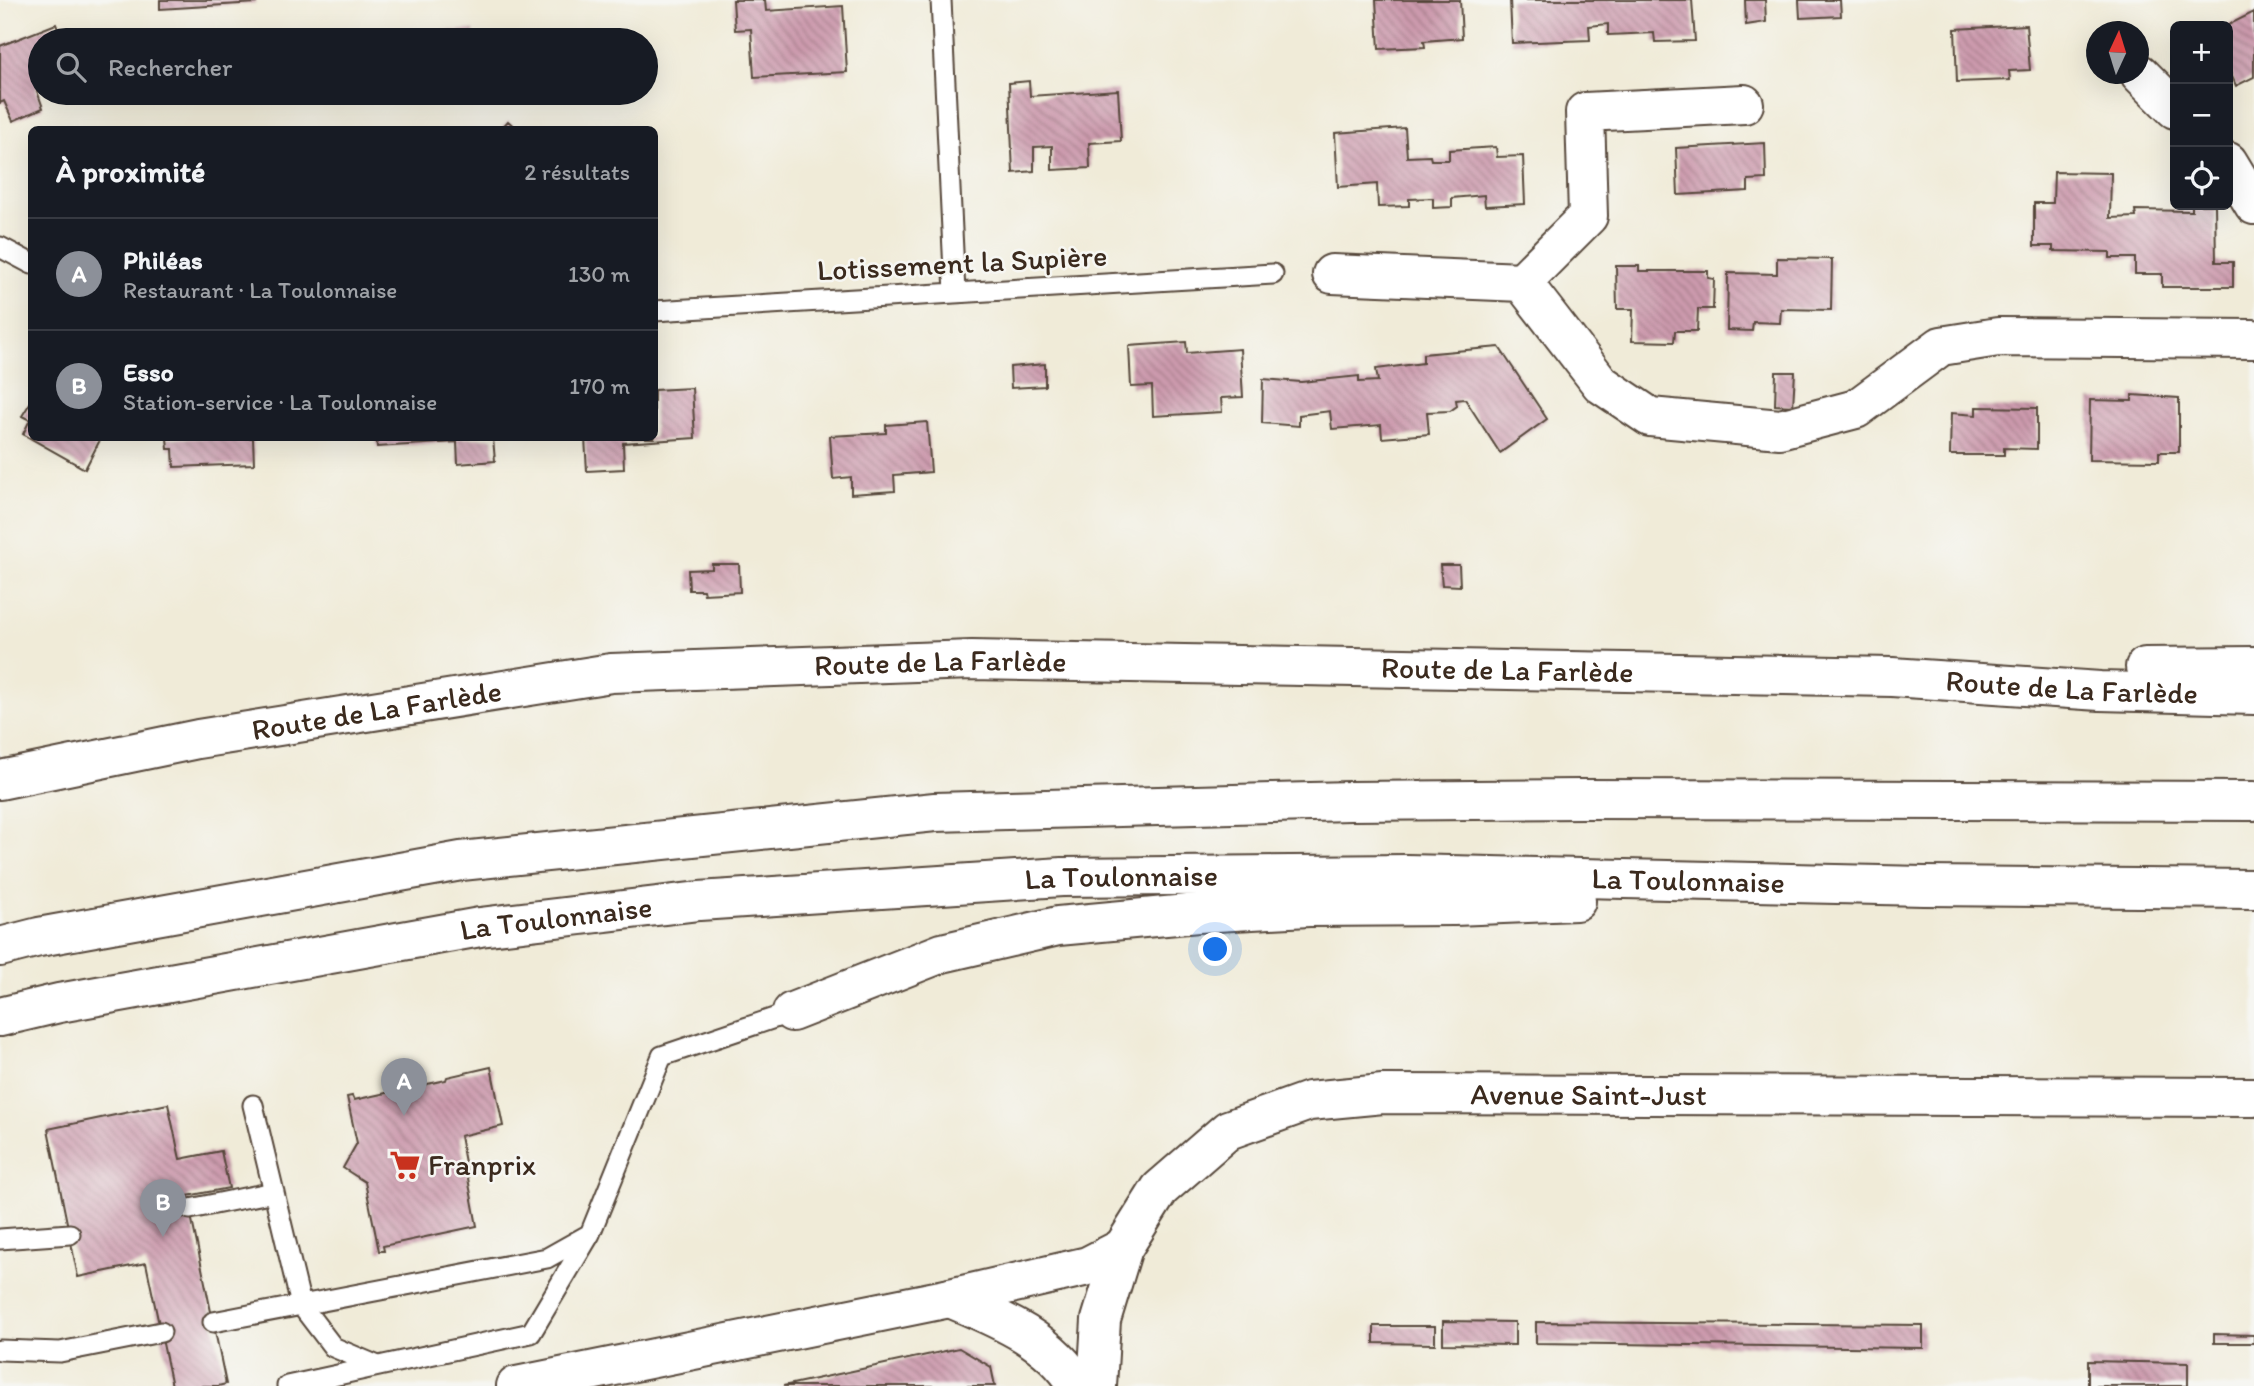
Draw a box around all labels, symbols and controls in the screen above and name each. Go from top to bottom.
north arrow [2086,21,2149,84]
map controls [2170,21,2233,210]
button: + [2170,21,2233,84]
search box [28,28,658,105]
icon: search [52,48,90,86]
text: Rechercher [108,51,232,83]
button: − [2170,84,2233,147]
button: locate [2170,147,2233,210]
text: À proximité [56,153,205,190]
text: 2 résultats [524,158,630,186]
street label: Lotissement la Supière [816,236,1108,289]
text: Philéas [123,244,203,276]
text: A [72,260,86,288]
text: 130 m [568,260,630,288]
text: Restaurant · La Toulonnaise [123,276,397,304]
text: Esso [123,356,174,388]
text: B [72,372,86,400]
text: 170 m [569,372,630,400]
text: Station-service · La Toulonnaise [123,388,437,416]
street label: Route de La Farlède [813,641,1067,684]
street label: Route de La Farlède [1381,649,1634,690]
street label: Route de La Farlède [1945,662,2198,712]
street label: Route de La Farlède [249,672,504,748]
street label: La Toulonnaise [1023,857,1218,897]
street label: La Toulonnaise [1591,859,1785,901]
street label: La Toulonnaise [457,888,654,948]
your location [1198,932,1232,966]
pin: A [381,1058,427,1116]
street label: Avenue Saint-Just [1470,1075,1707,1113]
place label: Franprix [428,1146,536,1183]
supermarket icon: Franprix [388,1148,422,1182]
pin: B [140,1179,186,1237]

